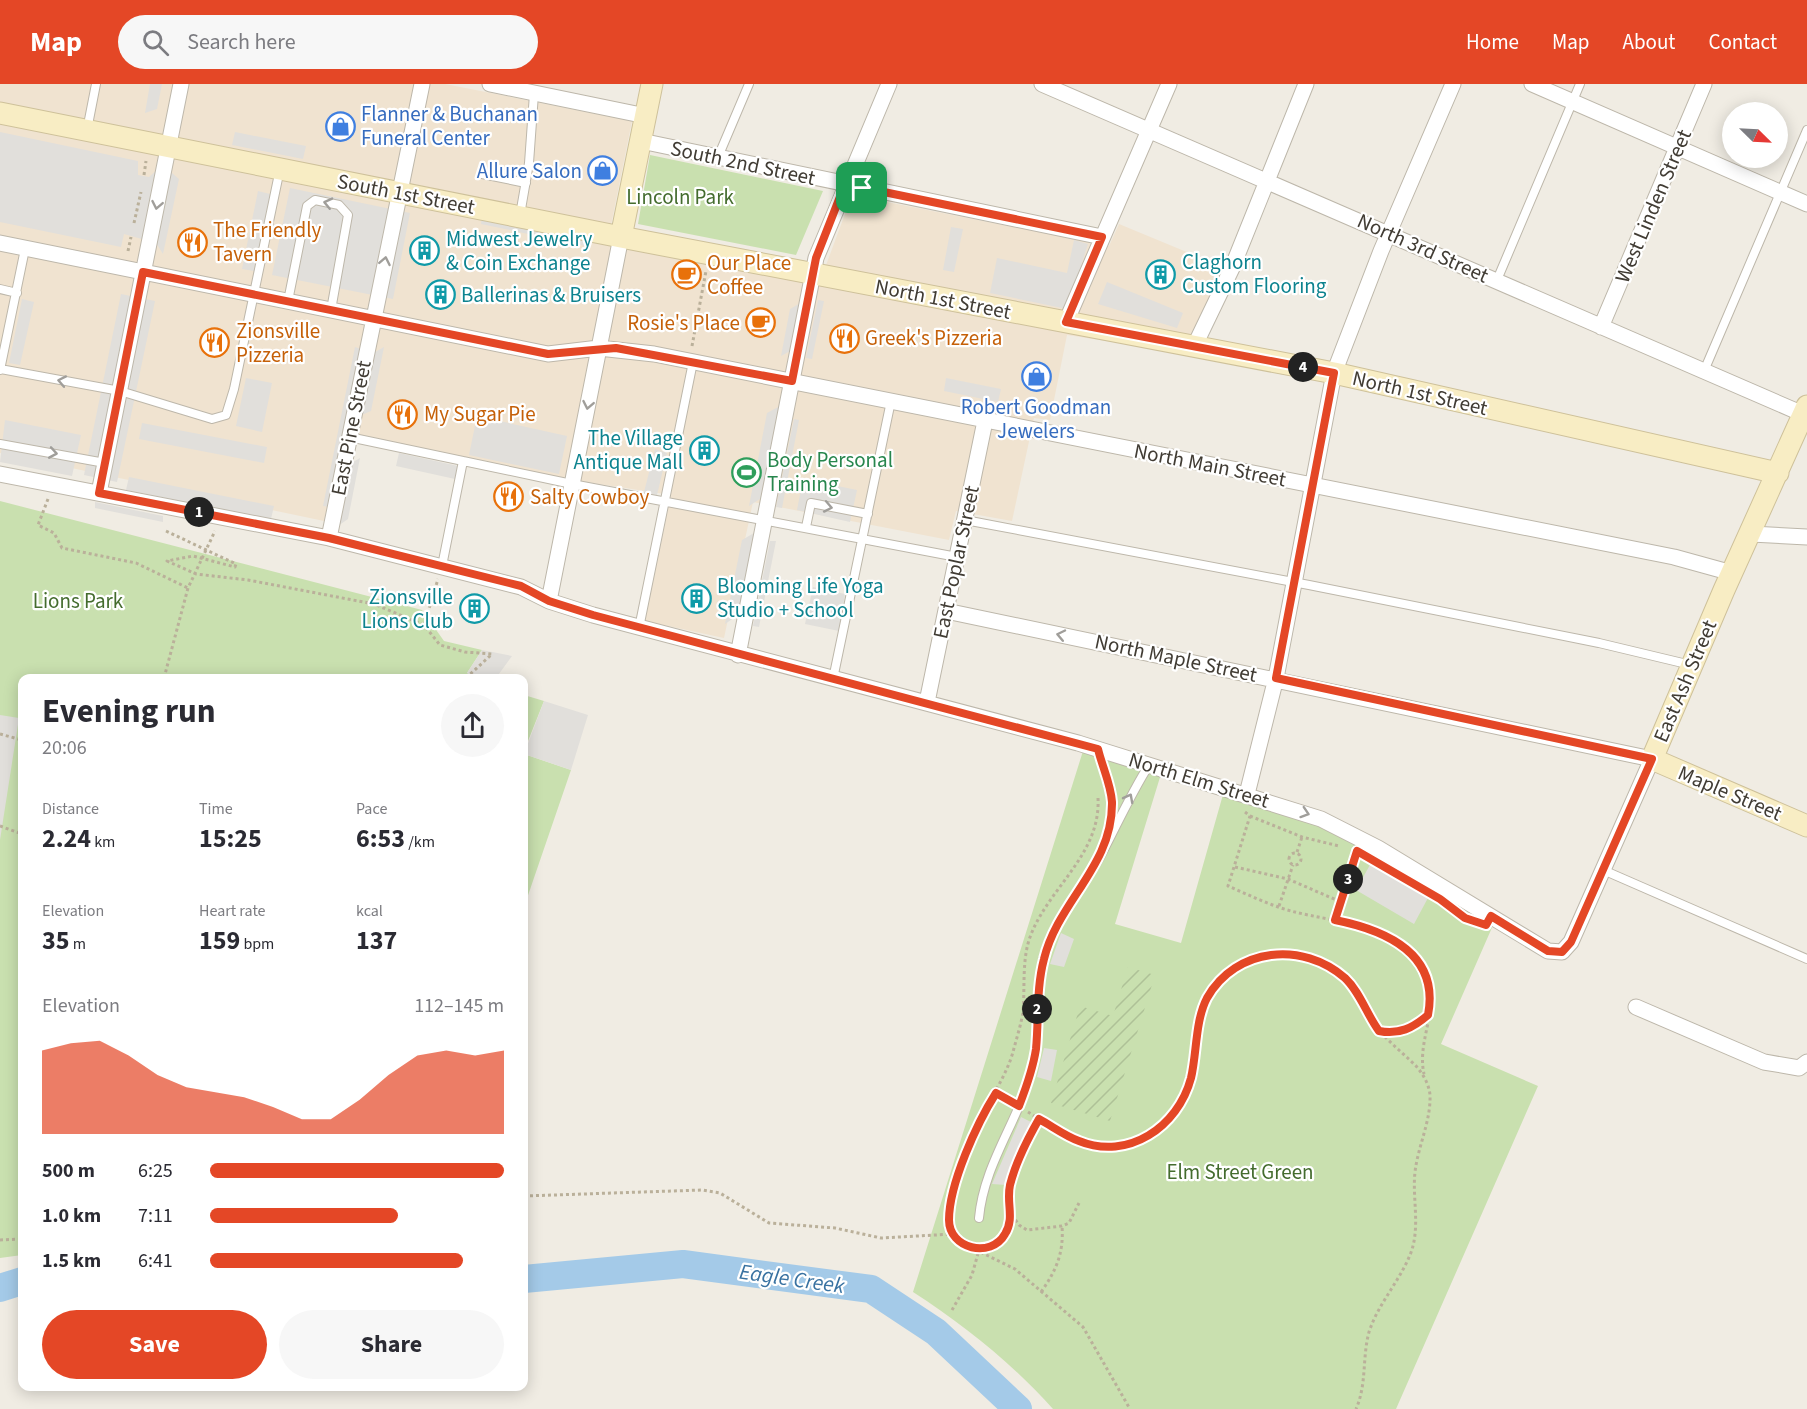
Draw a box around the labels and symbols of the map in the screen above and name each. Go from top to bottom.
place label: Flanner & Buchanan Funeral Center [361,99,538,153]
north arrow [1722,102,1788,168]
shop icon: Flanner & Buchanan Funeral Center [324,110,356,142]
street label: West Linden Street [1607,125,1699,287]
street label: South 2nd Street [668,133,818,193]
shop icon: Allure Salon [587,155,619,187]
place label: Allure Salon [477,156,582,186]
pin [836,162,887,213]
street label: South 1st Street [335,166,477,222]
park label: Lincoln Park [626,182,734,212]
one-way arrow [323,197,333,210]
one-way arrow [151,199,164,209]
street label: North 3rd Street [1353,206,1493,290]
place label: The Friendly Tavern [213,215,322,269]
place label: Midwest Jewelry & Coin Exchange [446,224,592,278]
restaurant icon: The Friendly Tavern [176,226,208,258]
building icon: Midwest Jewelry & Coin Exchange [409,235,441,267]
place label: Claghorn Custom Flooring [1182,247,1327,301]
place label: Our Place Coffee [707,248,791,302]
one-way arrow [378,256,391,266]
building icon: Claghorn Custom Flooring [1145,258,1177,290]
cafe icon: Our Place Coffee [670,259,702,291]
street label: North 1st Street [873,271,1013,327]
building icon: Ballerinas & Bruisers [424,279,456,311]
place label: Ballerinas & Bruisers [461,280,641,310]
cafe icon: Rosie's Place [745,307,777,339]
place label: Rosie's Place [627,308,740,338]
place label: Zionsville Pizzeria [236,316,320,370]
restaurant icon: Greek's Pizzeria [828,322,860,354]
place label: Greek's Pizzeria [865,323,1002,353]
restaurant icon: Zionsville Pizzeria [199,327,231,359]
pin: 4 [1288,352,1318,382]
street label: East Pine Street [323,358,379,498]
shop icon: Robert Goodman Jewelers [1020,360,1052,392]
street label: North 1st Street [1350,363,1490,423]
one-way arrow [58,375,68,388]
place label: Robert Goodman Jewelers [961,392,1111,446]
restaurant icon: My Sugar Pie [387,398,419,430]
place label: My Sugar Pie [424,399,536,429]
one-way arrow [582,400,595,410]
place label: The Village Antique Mall [574,423,683,477]
building icon: The Village Antique Mall [688,434,720,466]
street label: North Main Street [1131,436,1289,494]
place label: Body Personal Training [767,445,893,499]
one-way arrow [48,447,57,459]
sports icon: Body Personal Training [730,456,762,488]
restaurant icon: Salty Cowboy [493,481,525,513]
place label: Salty Cowboy [530,482,650,512]
street label: East Poplar Street [925,483,987,641]
pin: 1 [184,497,214,527]
one-way arrow [823,500,833,512]
place label: Blooming Life Yoga Studio + School [717,571,884,625]
place label: Zionsville Lions Club [361,582,453,636]
building icon: Blooming Life Yoga Studio + School [680,582,712,614]
park label: Lions Park [33,586,124,616]
building icon: Zionsville Lions Club [458,593,490,625]
street label: East Ash Street [1646,615,1724,747]
street label: North Maple Street [1092,626,1260,690]
one-way arrow [1056,629,1066,642]
street label: North Elm Street [1125,744,1273,816]
street label: Maple Street [1673,758,1787,828]
one-way arrow [1122,794,1133,804]
one-way arrow [1299,806,1310,819]
pin: 3 [1333,864,1363,894]
pin: 2 [1022,994,1052,1024]
park label: Elm Street Green [1166,1157,1314,1187]
water label: Eagle Creek [737,1256,847,1302]

